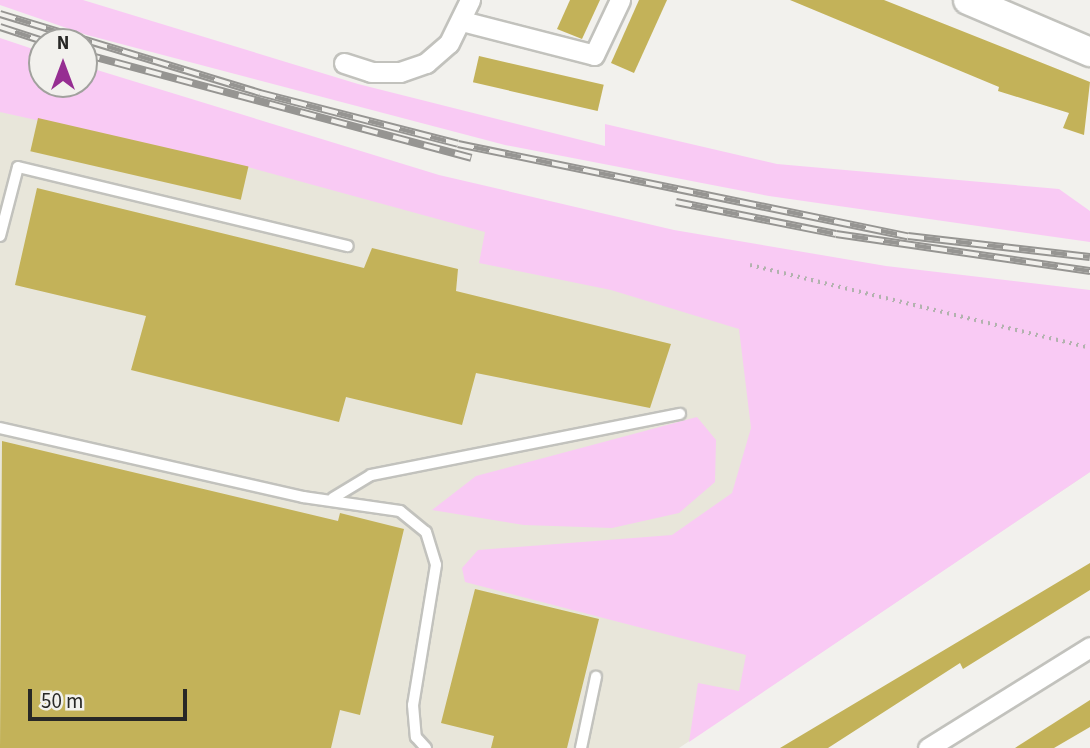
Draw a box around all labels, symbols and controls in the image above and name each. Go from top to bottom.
north arrow [28,28,98,98]
text: N [57,30,69,57]
scale bar [32,674,191,718]
text: 50 m [41,686,83,716]

